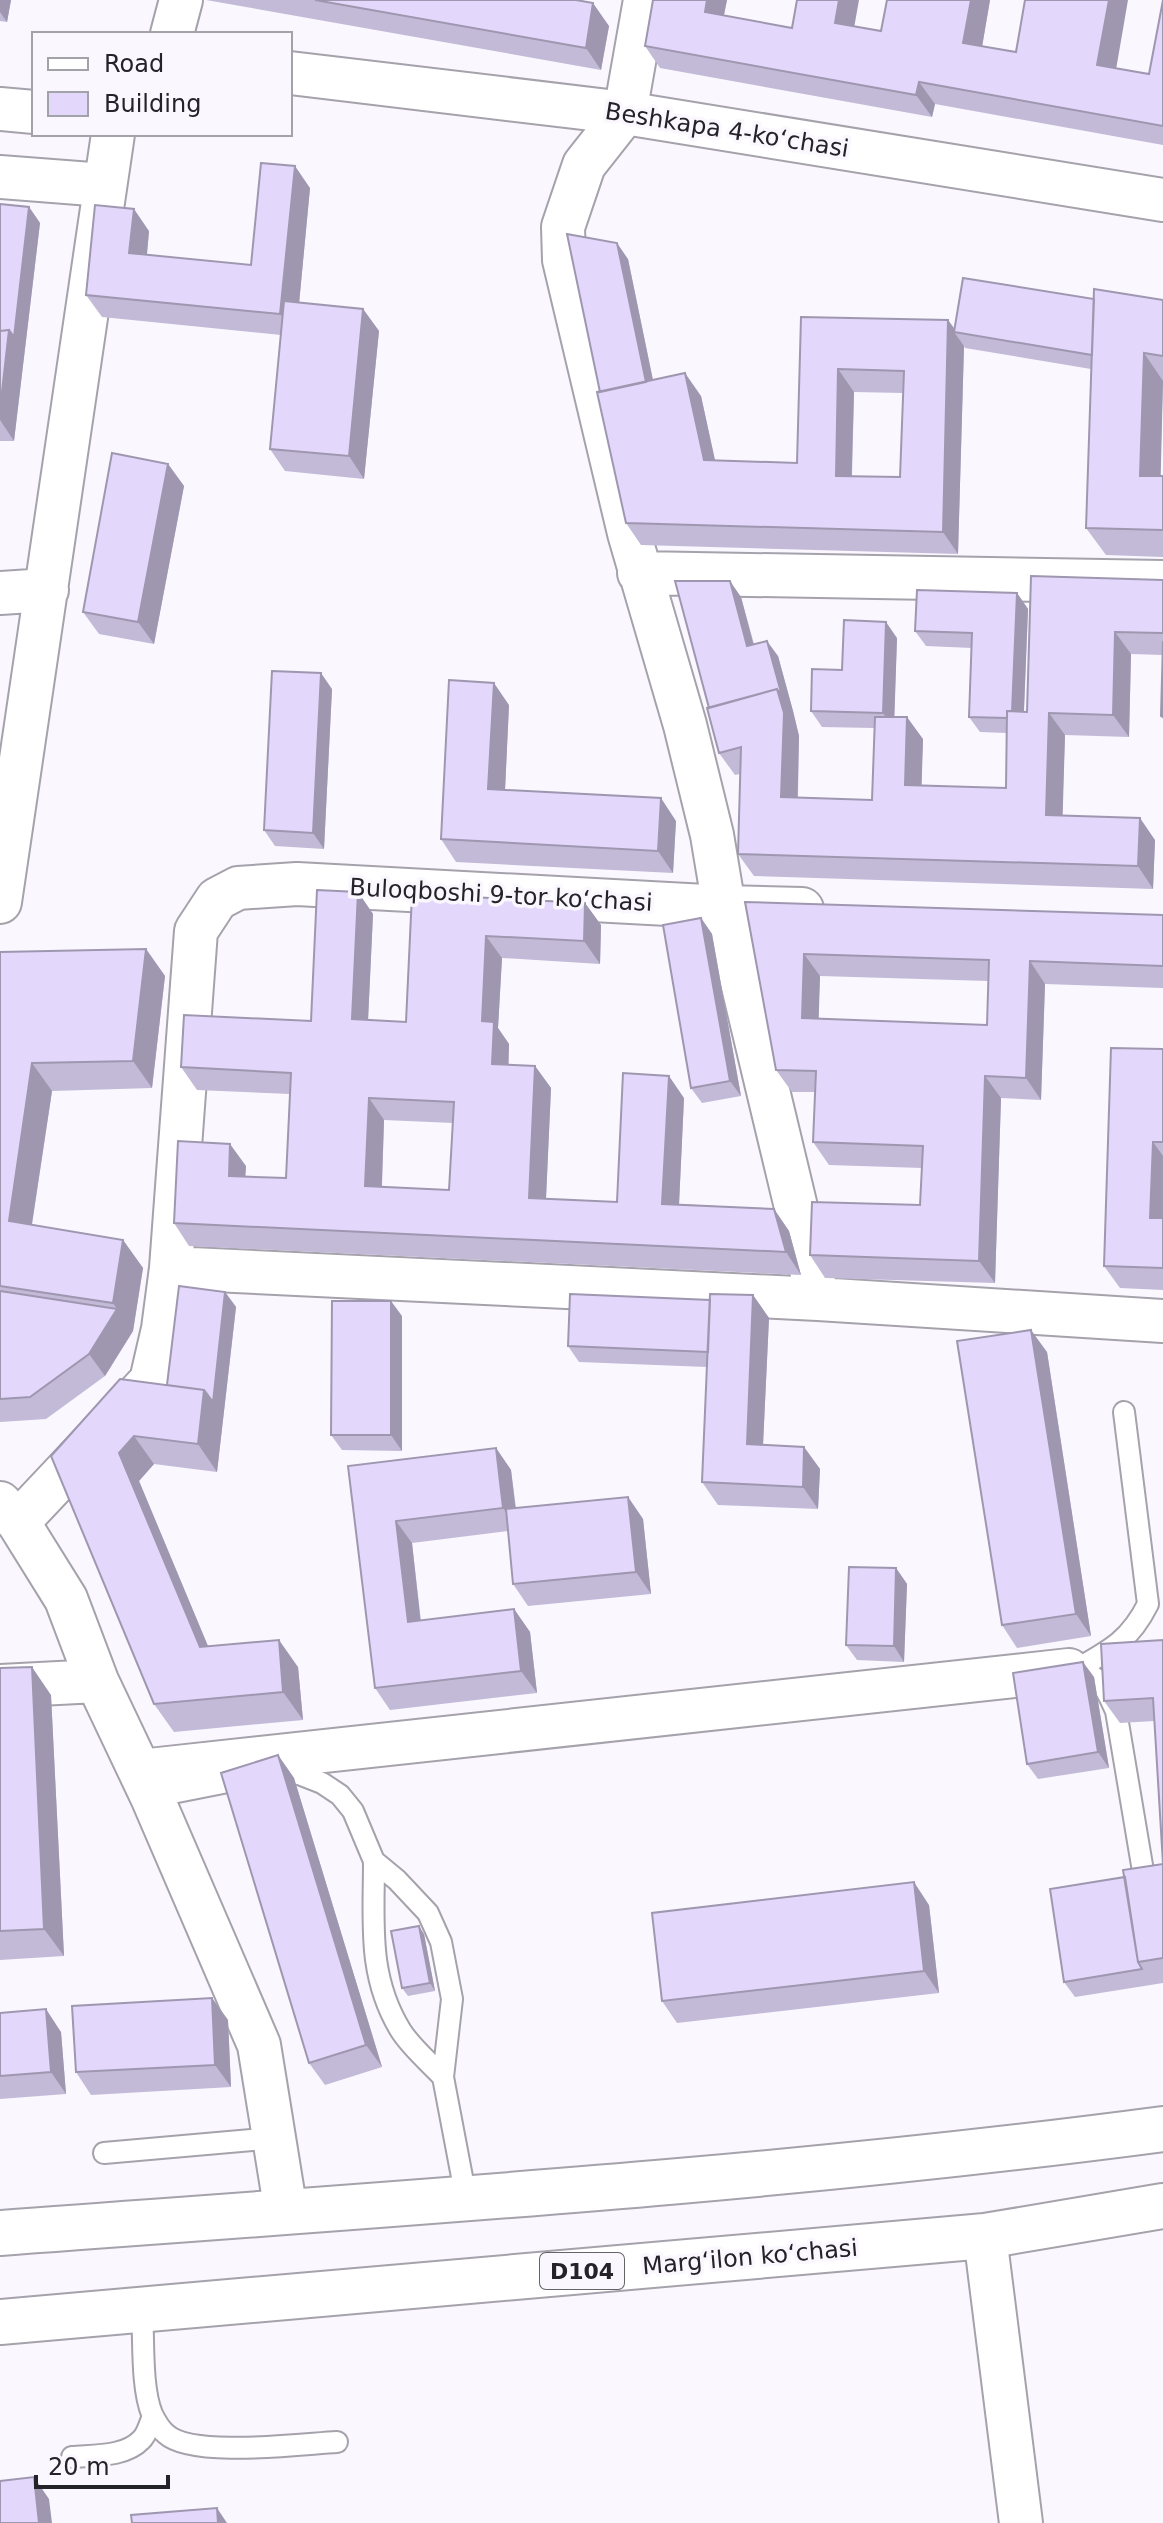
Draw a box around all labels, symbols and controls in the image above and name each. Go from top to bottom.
legend [32,32,292,136]
text: Road [104,50,164,78]
text: Building [104,90,201,118]
street label: Beshkapa 4-koʻchasi [603,97,851,163]
street label: Buloqboshi 9-tor koʻchasi [349,873,653,917]
street label: Margʻilon koʻchasi [641,2234,859,2280]
road number: D104 [540,2253,624,2289]
scale bar [36,2439,168,2489]
text: 20 m [48,2453,110,2481]

